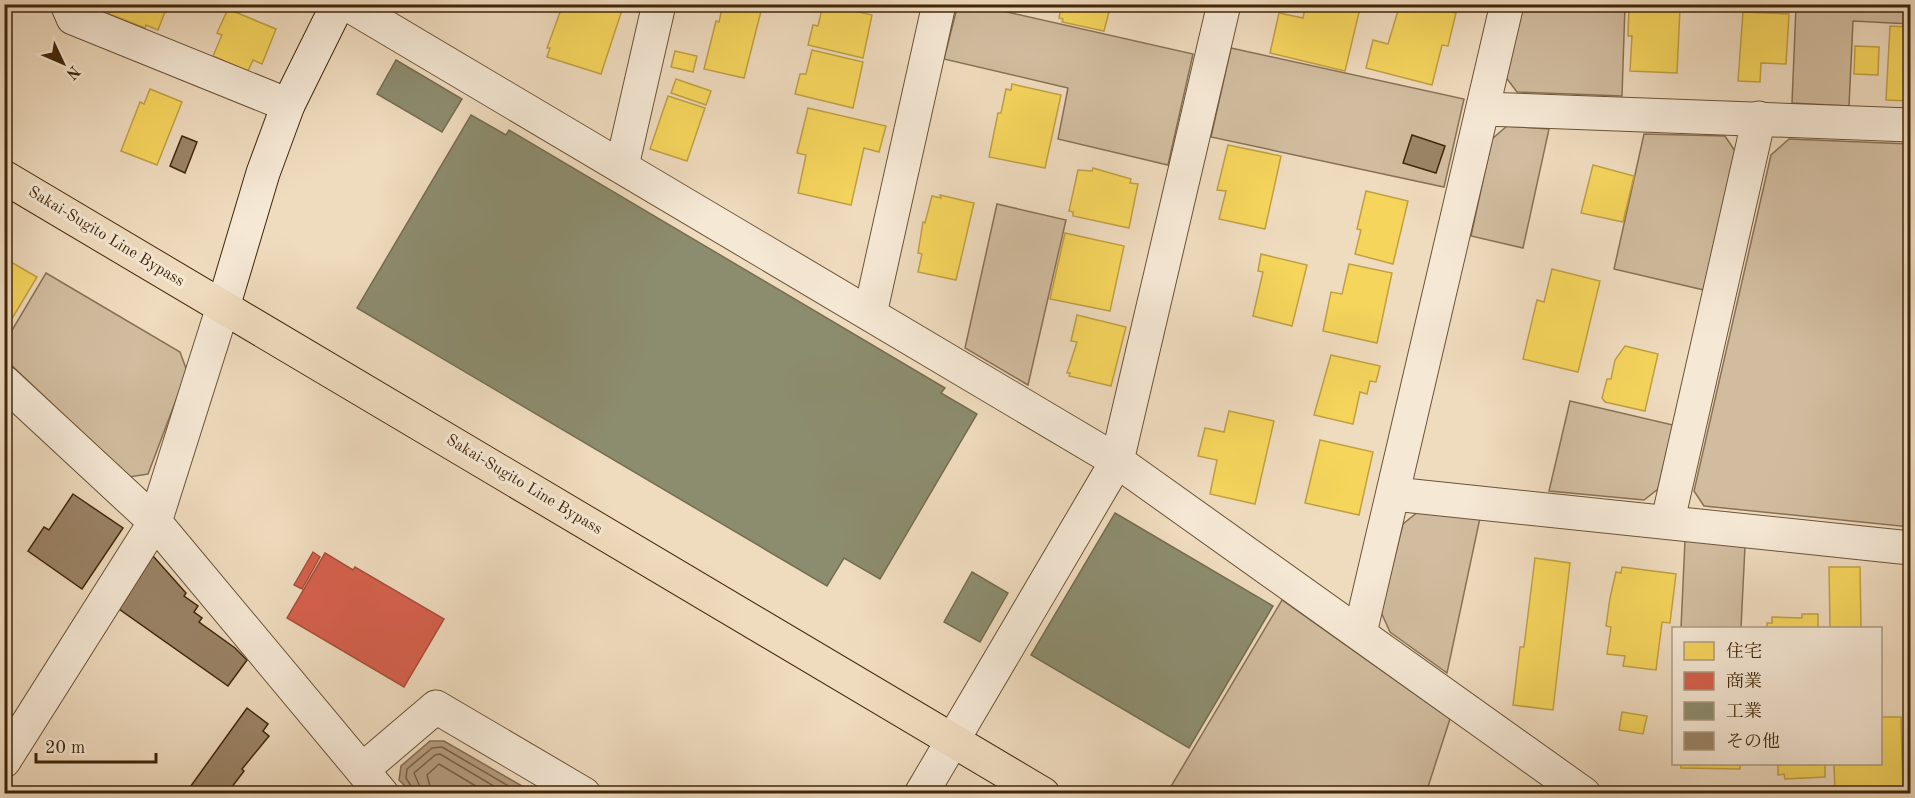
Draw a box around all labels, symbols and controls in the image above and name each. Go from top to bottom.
north arrow [33,33,93,93]
text: N [62,62,82,83]
street label: Sakai-Sugito Line Bypass [25,184,187,290]
street label: Sakai-Sugito Line Bypass [443,432,605,538]
legend [1672,627,1882,765]
text: 住宅 [1726,641,1762,661]
text: 商業 [1726,671,1762,691]
text: 工業 [1726,701,1762,721]
scale bar [36,726,156,764]
text: その他 [1726,732,1780,751]
text: 20 m [45,739,85,757]

